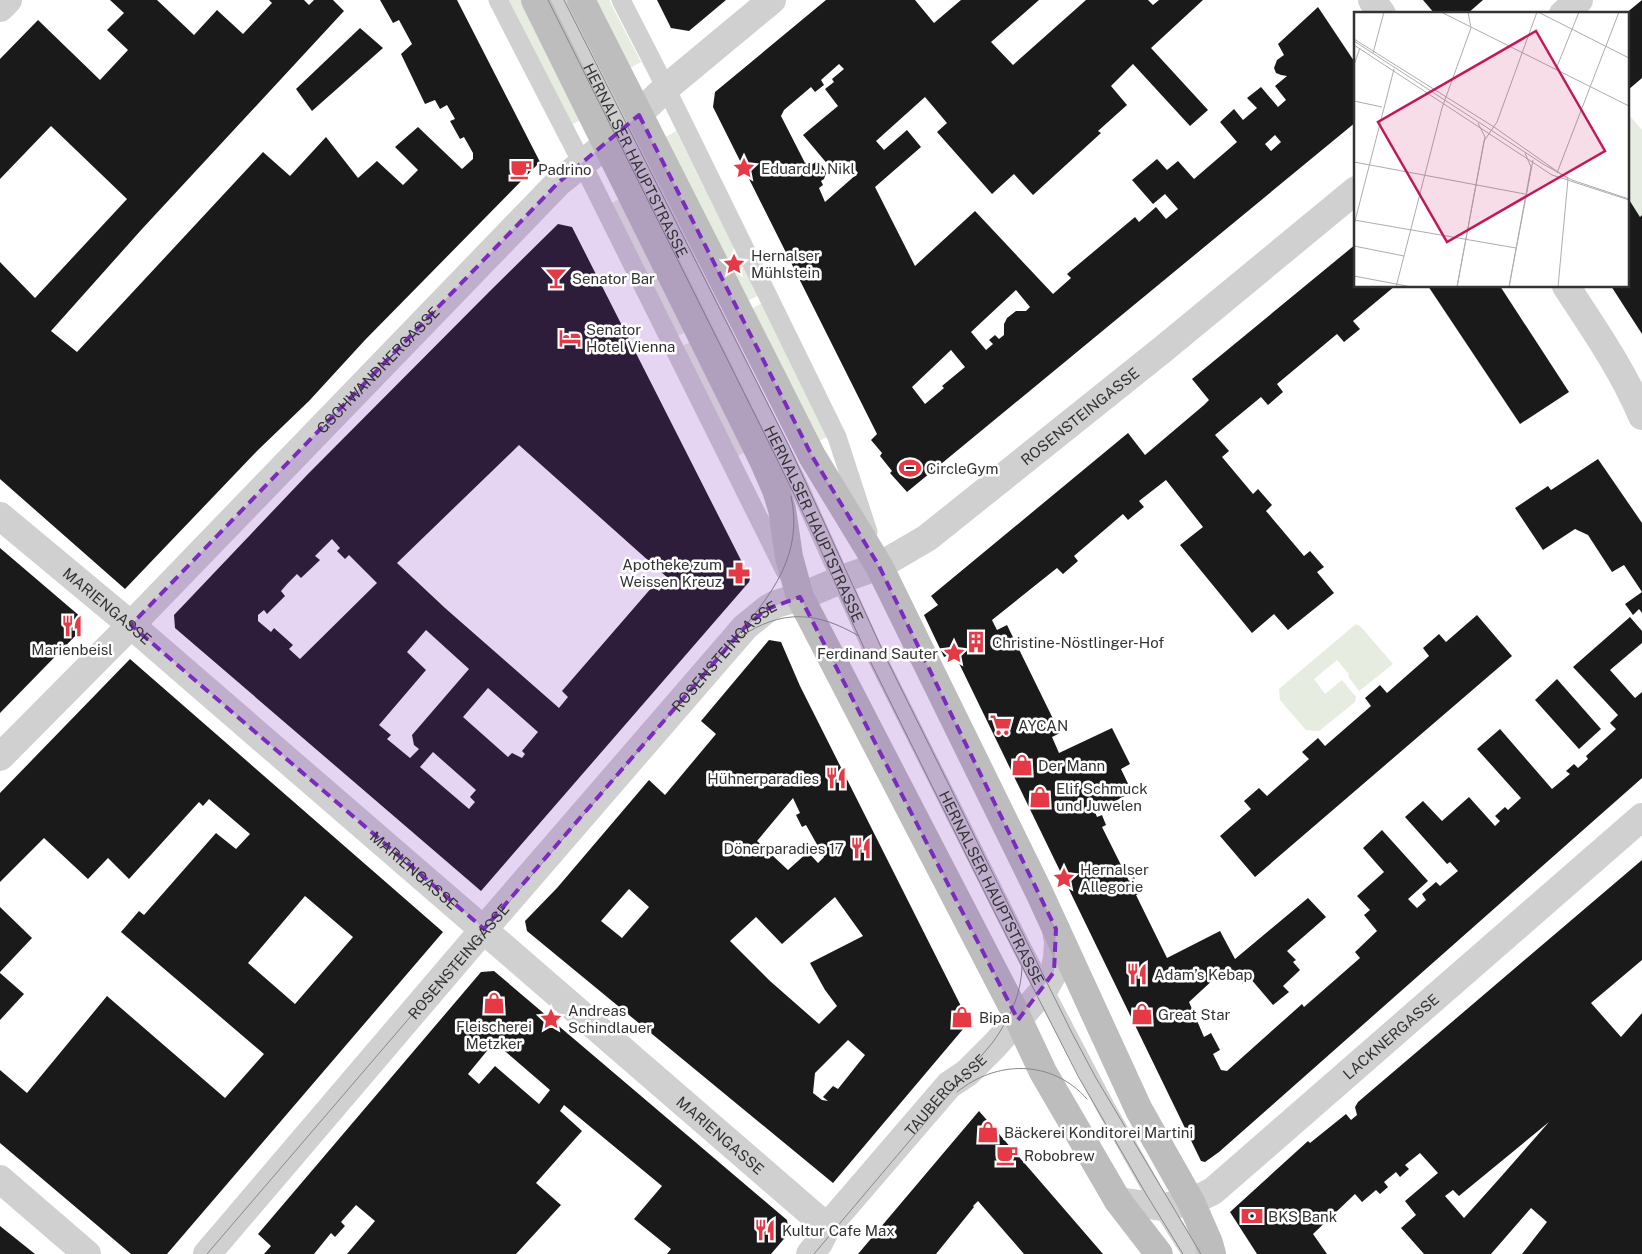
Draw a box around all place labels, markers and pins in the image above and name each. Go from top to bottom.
place icon: Eduard J. Nikl [731,155,757,181]
cafe icon: Padrino [508,156,534,182]
place label: Eduard J. Nikl [761,160,855,177]
place label: Padrino [538,161,592,178]
place label: Hernalser Mühlstein [751,247,820,281]
place icon: Hernalser Mühlstein [721,251,747,277]
bar icon: Senator Bar [543,265,569,291]
place label: Senator Bar [572,270,655,287]
place label: Senator Hotel Vienna [586,321,675,355]
hotel icon: Senator Hotel Vienna [557,325,583,351]
sports icon: CircleGym [897,455,923,481]
place label: CircleGym [926,460,999,477]
place label: Apotheke zum Weissen Kreuz [620,556,722,590]
pharmacy icon: Apotheke zum Weissen Kreuz [726,560,752,586]
restaurant icon: Marienbeisl [59,613,85,639]
building icon: Christine-Nöstlinger-Hof [963,629,989,655]
place label: Christine-Nöstlinger-Hof [992,634,1164,651]
place icon: Ferdinand Sauter [941,640,967,666]
place label: Marienbeisl [31,641,113,658]
place label: Ferdinand Sauter [817,645,938,662]
supermarket icon: AYCAN [988,712,1014,738]
place label: AYCAN [1018,717,1068,734]
shop icon: Der Mann [1009,752,1035,778]
place label: Der Mann [1038,757,1105,774]
restaurant icon: Hühnerparadies [823,765,849,791]
place label: Hühnerparadies [707,770,819,787]
place label: Elif Schmuck und Juwelen [1056,780,1148,814]
shop icon: Elif Schmuck und Juwelen [1027,784,1053,810]
restaurant icon: Dönerparadies 17 [848,835,874,861]
place label: Dönerparadies 17 [724,840,844,857]
place label: Hernalser Allegorie [1080,861,1149,895]
place icon: Hernalser Allegorie [1051,865,1077,891]
restaurant icon: Adam’s Kebap [1124,961,1150,987]
place label: Adam’s Kebap [1154,966,1252,983]
shop icon: Fleischerei Metzker [481,990,507,1016]
shop icon: Great Star [1129,1001,1155,1027]
place label: Andreas Schindlauer [568,1002,652,1036]
shop icon: Bipa [949,1004,975,1030]
place icon: Andreas Schindlauer [538,1006,564,1032]
place label: Great Star [1158,1006,1230,1023]
place label: Bipa [979,1009,1010,1026]
place label: Fleischerei Metzker [456,1018,532,1052]
shop icon: Bäckerei Konditorei Martini [975,1119,1001,1145]
place label: Bäckerei Konditorei Martini [1004,1124,1193,1141]
cafe icon: Robobrew [994,1142,1020,1168]
place label: Robobrew [1024,1147,1095,1164]
bank icon: BKS Bank [1239,1203,1265,1229]
place label: BKS Bank [1268,1208,1337,1225]
restaurant icon: Kultur Cafe Max [752,1217,778,1243]
place label: Kultur Cafe Max [782,1222,895,1239]

